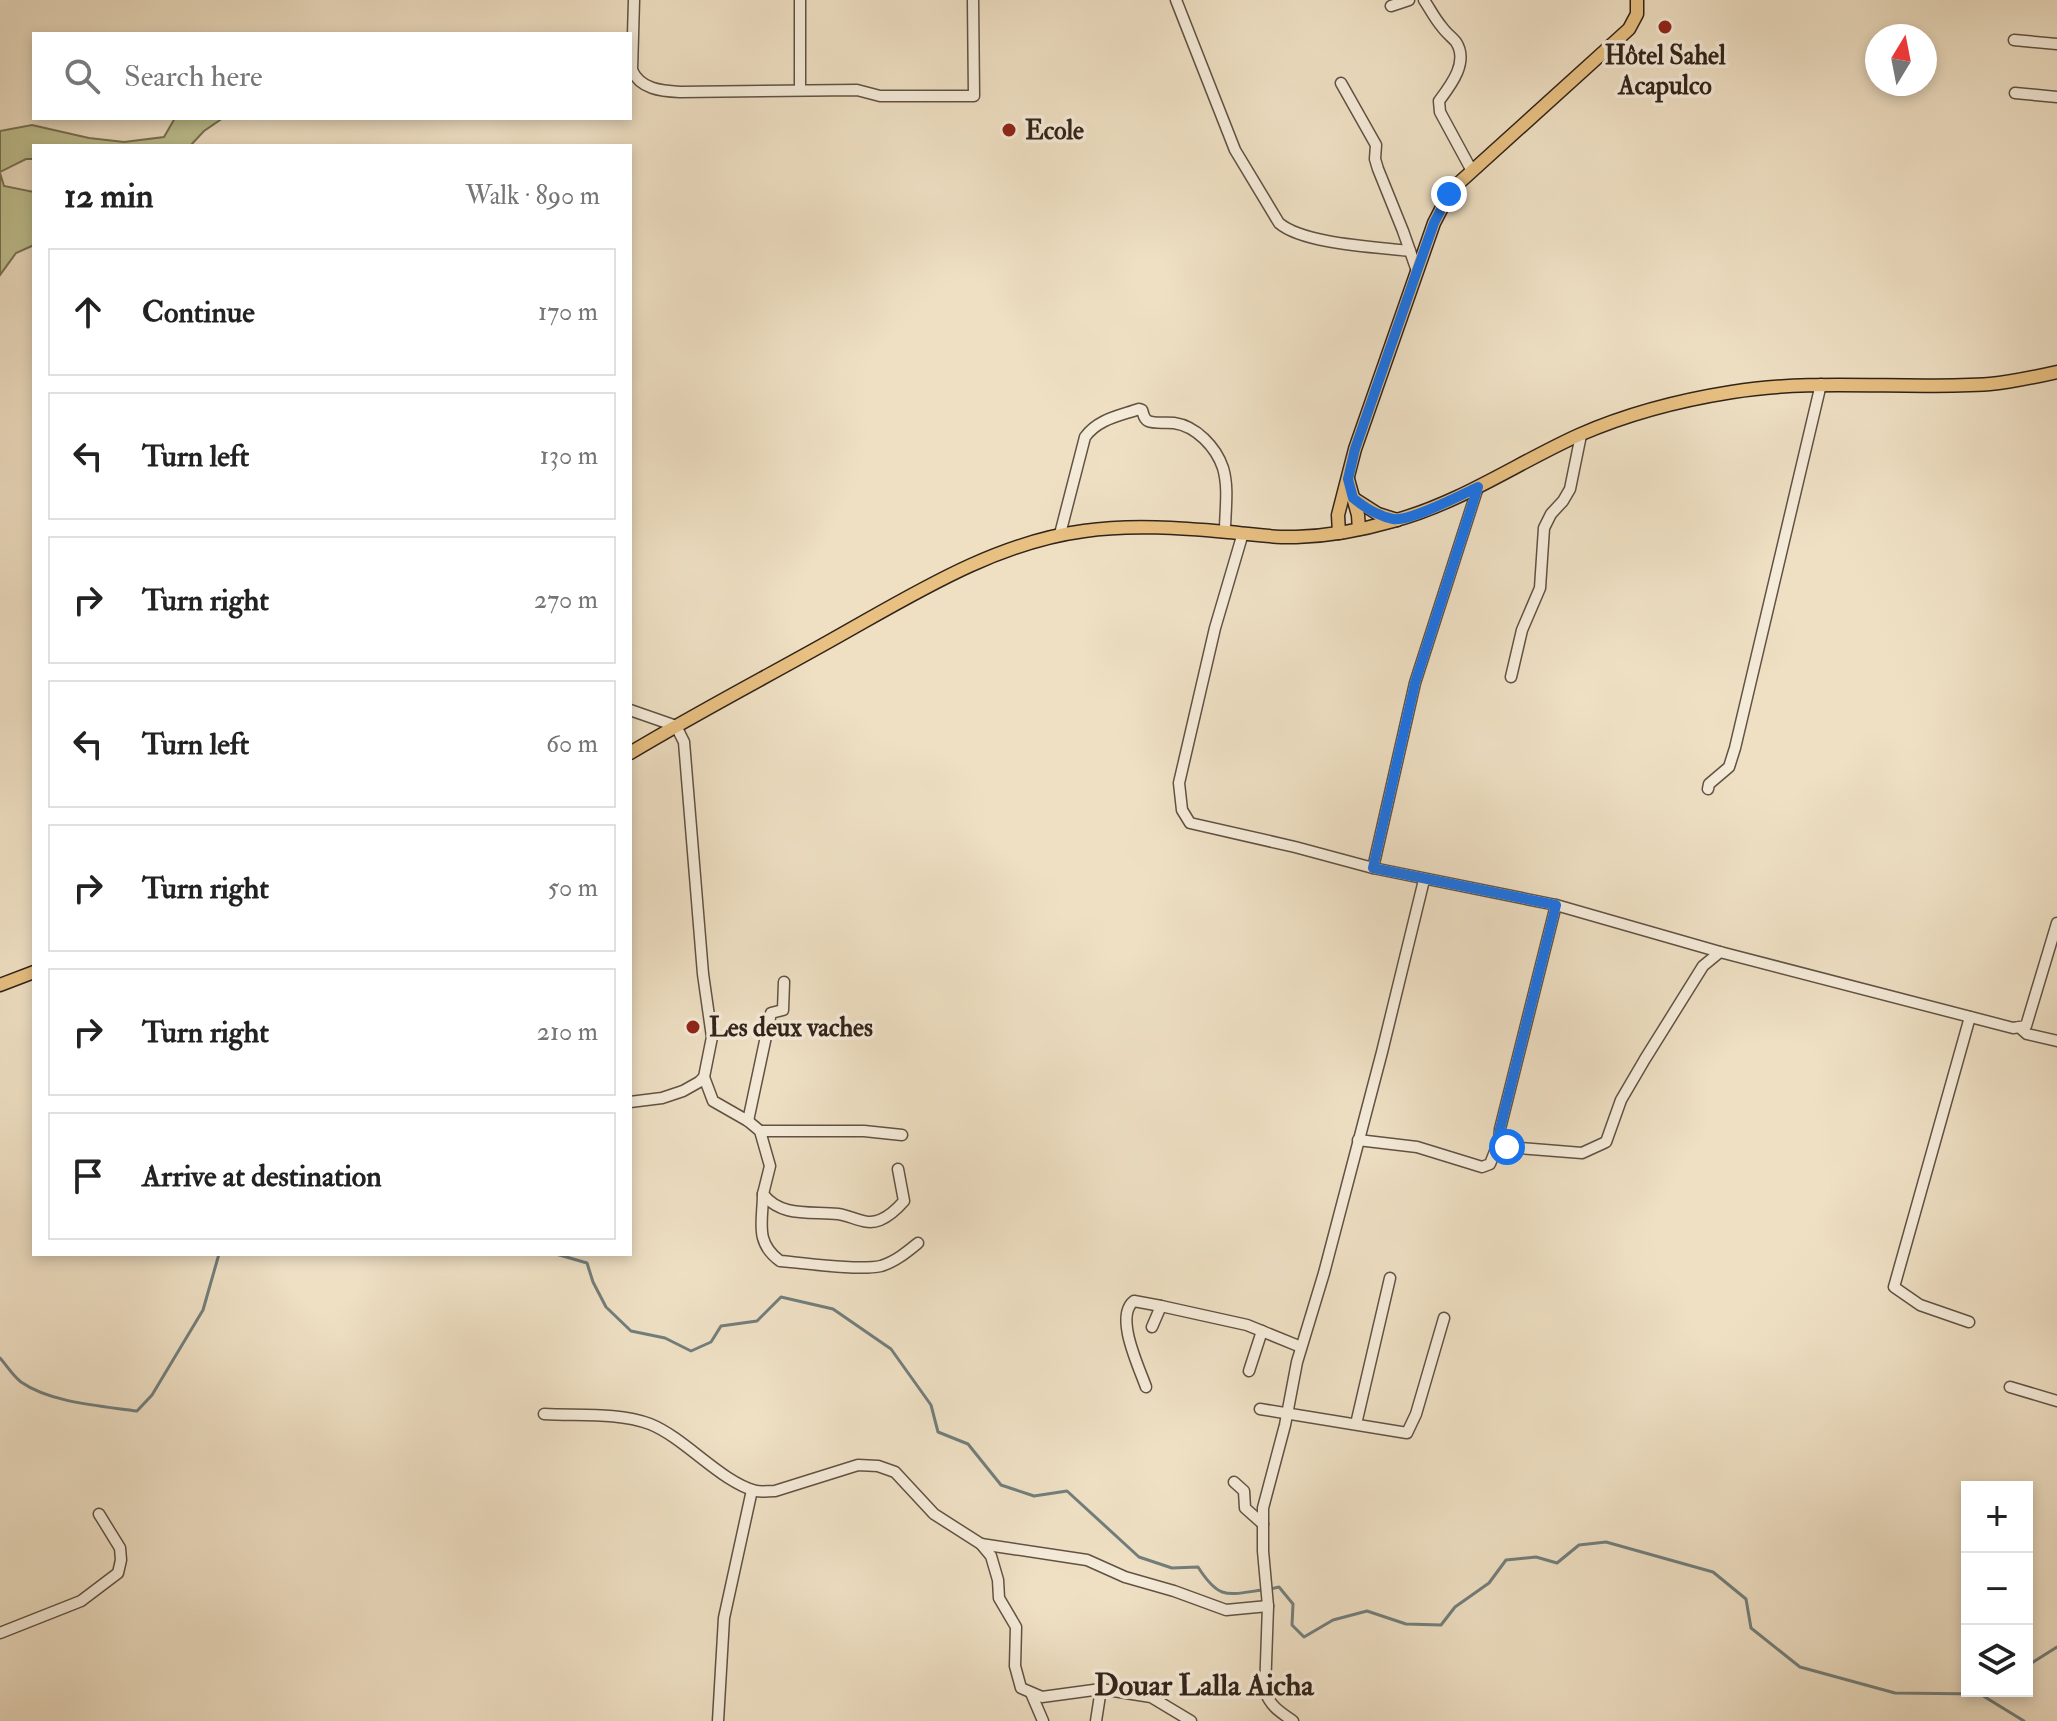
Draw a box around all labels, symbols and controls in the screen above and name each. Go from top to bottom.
marker: Hôtel Sahel Acapulco [1656,18,1674,36]
north arrow [1865,24,1937,96]
search box [32,32,632,120]
place label: Hôtel Sahel Acapulco [1604,40,1726,103]
icon: search [60,54,104,98]
text: Search here [124,58,263,95]
place label: Ecole [1025,115,1084,147]
marker: Ecole [1000,121,1018,139]
text: 12 min [64,175,153,218]
route end [1431,176,1467,212]
text: Walk · 890 m [465,180,600,212]
icon: ahead [66,290,110,334]
text: Continue [142,294,255,331]
text: 170 m [538,296,598,328]
icon: left [66,434,110,478]
text: Turn left [142,438,249,475]
text: 130 m [540,440,598,472]
icon: right [66,578,110,622]
text: Turn right [142,582,269,619]
text: 270 m [534,584,598,616]
icon: left [66,722,110,766]
text: Turn left [142,726,249,763]
text: 60 m [546,728,598,760]
icon: right [66,866,110,910]
text: Turn right [142,870,269,907]
text: 50 m [548,872,598,904]
icon: right [66,1010,110,1054]
place label: Les deux vaches [709,1012,873,1044]
text: Turn right [142,1014,269,1051]
text: 210 m [537,1016,598,1048]
marker: Les deux vaches [684,1018,702,1036]
route start [1489,1129,1525,1165]
icon: arrive [66,1154,110,1198]
text: Arrive at destination [142,1158,382,1195]
map controls [1961,1481,2033,1697]
button: + [1961,1481,2033,1553]
button: − [1961,1553,2033,1625]
button: layers [1961,1625,2033,1697]
district label: Douar Lalla Aicha [1094,1667,1315,1704]

